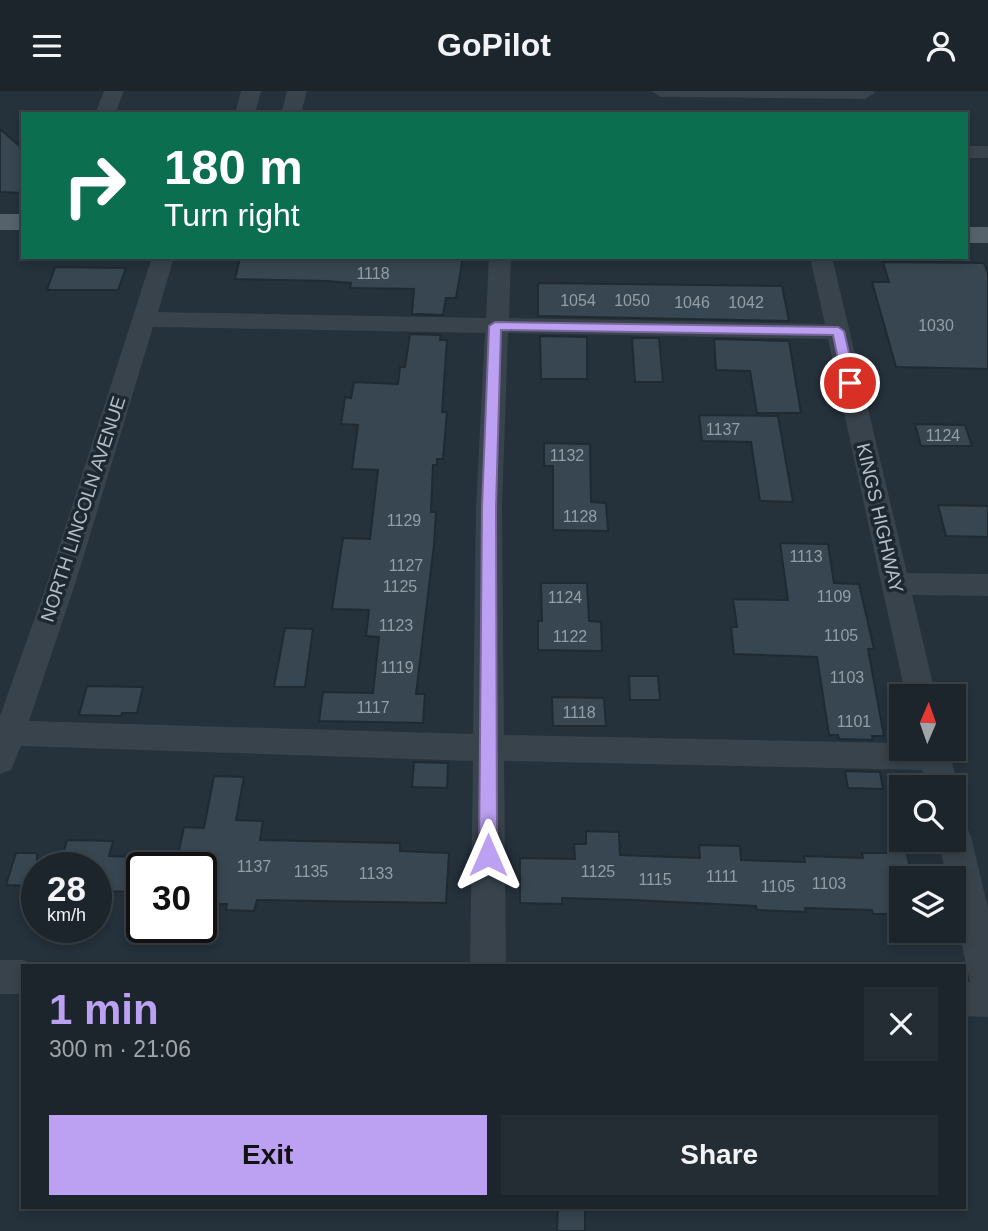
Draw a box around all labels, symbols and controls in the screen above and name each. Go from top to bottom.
icon: menu [28,27,66,65]
text: GoPilot [437,27,551,63]
icon: person [922,27,960,65]
icon: right [49,140,140,231]
text: 180 m [164,140,303,194]
text: Turn right [164,197,300,233]
house number: 1118 [356,265,390,282]
house number: 1054 [560,292,596,309]
house number: 1050 [614,292,650,309]
house number: 1046 [674,294,710,311]
house number: 1042 [728,294,764,311]
house number: 1030 [918,317,954,334]
pin [820,353,880,413]
icon: arrive [831,364,869,402]
street label: NORTH LINCOLN AVENUE [37,394,129,624]
house number: 1137 [706,421,740,438]
house number: 1124 [926,427,960,444]
street label: KINGS HIGHWAY [853,441,908,595]
house number: 1132 [550,447,584,464]
house number: 1128 [563,508,597,525]
house number: 1129 [387,512,421,529]
house number: 1113 [789,548,823,565]
house number: 1127 [389,557,423,574]
house number: 1125 [383,578,417,595]
house number: 1109 [817,588,851,605]
house number: 1124 [548,589,582,606]
house number: 1123 [379,617,413,634]
house number: 1105 [824,627,858,644]
house number: 1122 [553,628,587,645]
house number: 1119 [380,659,414,676]
house number: 1103 [830,669,864,686]
north arrow [889,684,966,761]
map controls [889,684,966,943]
house number: 1117 [356,699,390,716]
house number: 1118 [562,704,596,721]
house number: 1101 [837,713,871,730]
button: search [889,775,966,852]
position arrow [451,818,525,892]
speed limit sign: 30 [126,852,217,943]
house number: 1137 [237,858,271,875]
house number: 1135 [294,863,328,880]
house number: 1125 [581,863,615,880]
house number: 1133 [359,865,393,882]
button: layers [889,866,966,943]
house number: 1111 [706,868,738,885]
text: 28 [47,869,86,908]
house number: 1115 [638,871,672,888]
house number: 1103 [812,875,846,892]
house number: 1105 [761,878,795,895]
text: km/h [47,905,86,925]
text: 1 min [49,986,159,1033]
button: close [864,987,938,1061]
text: 300 m · 21:06 [49,1036,191,1062]
button: Exit [49,1115,487,1195]
button: Share [501,1115,938,1195]

